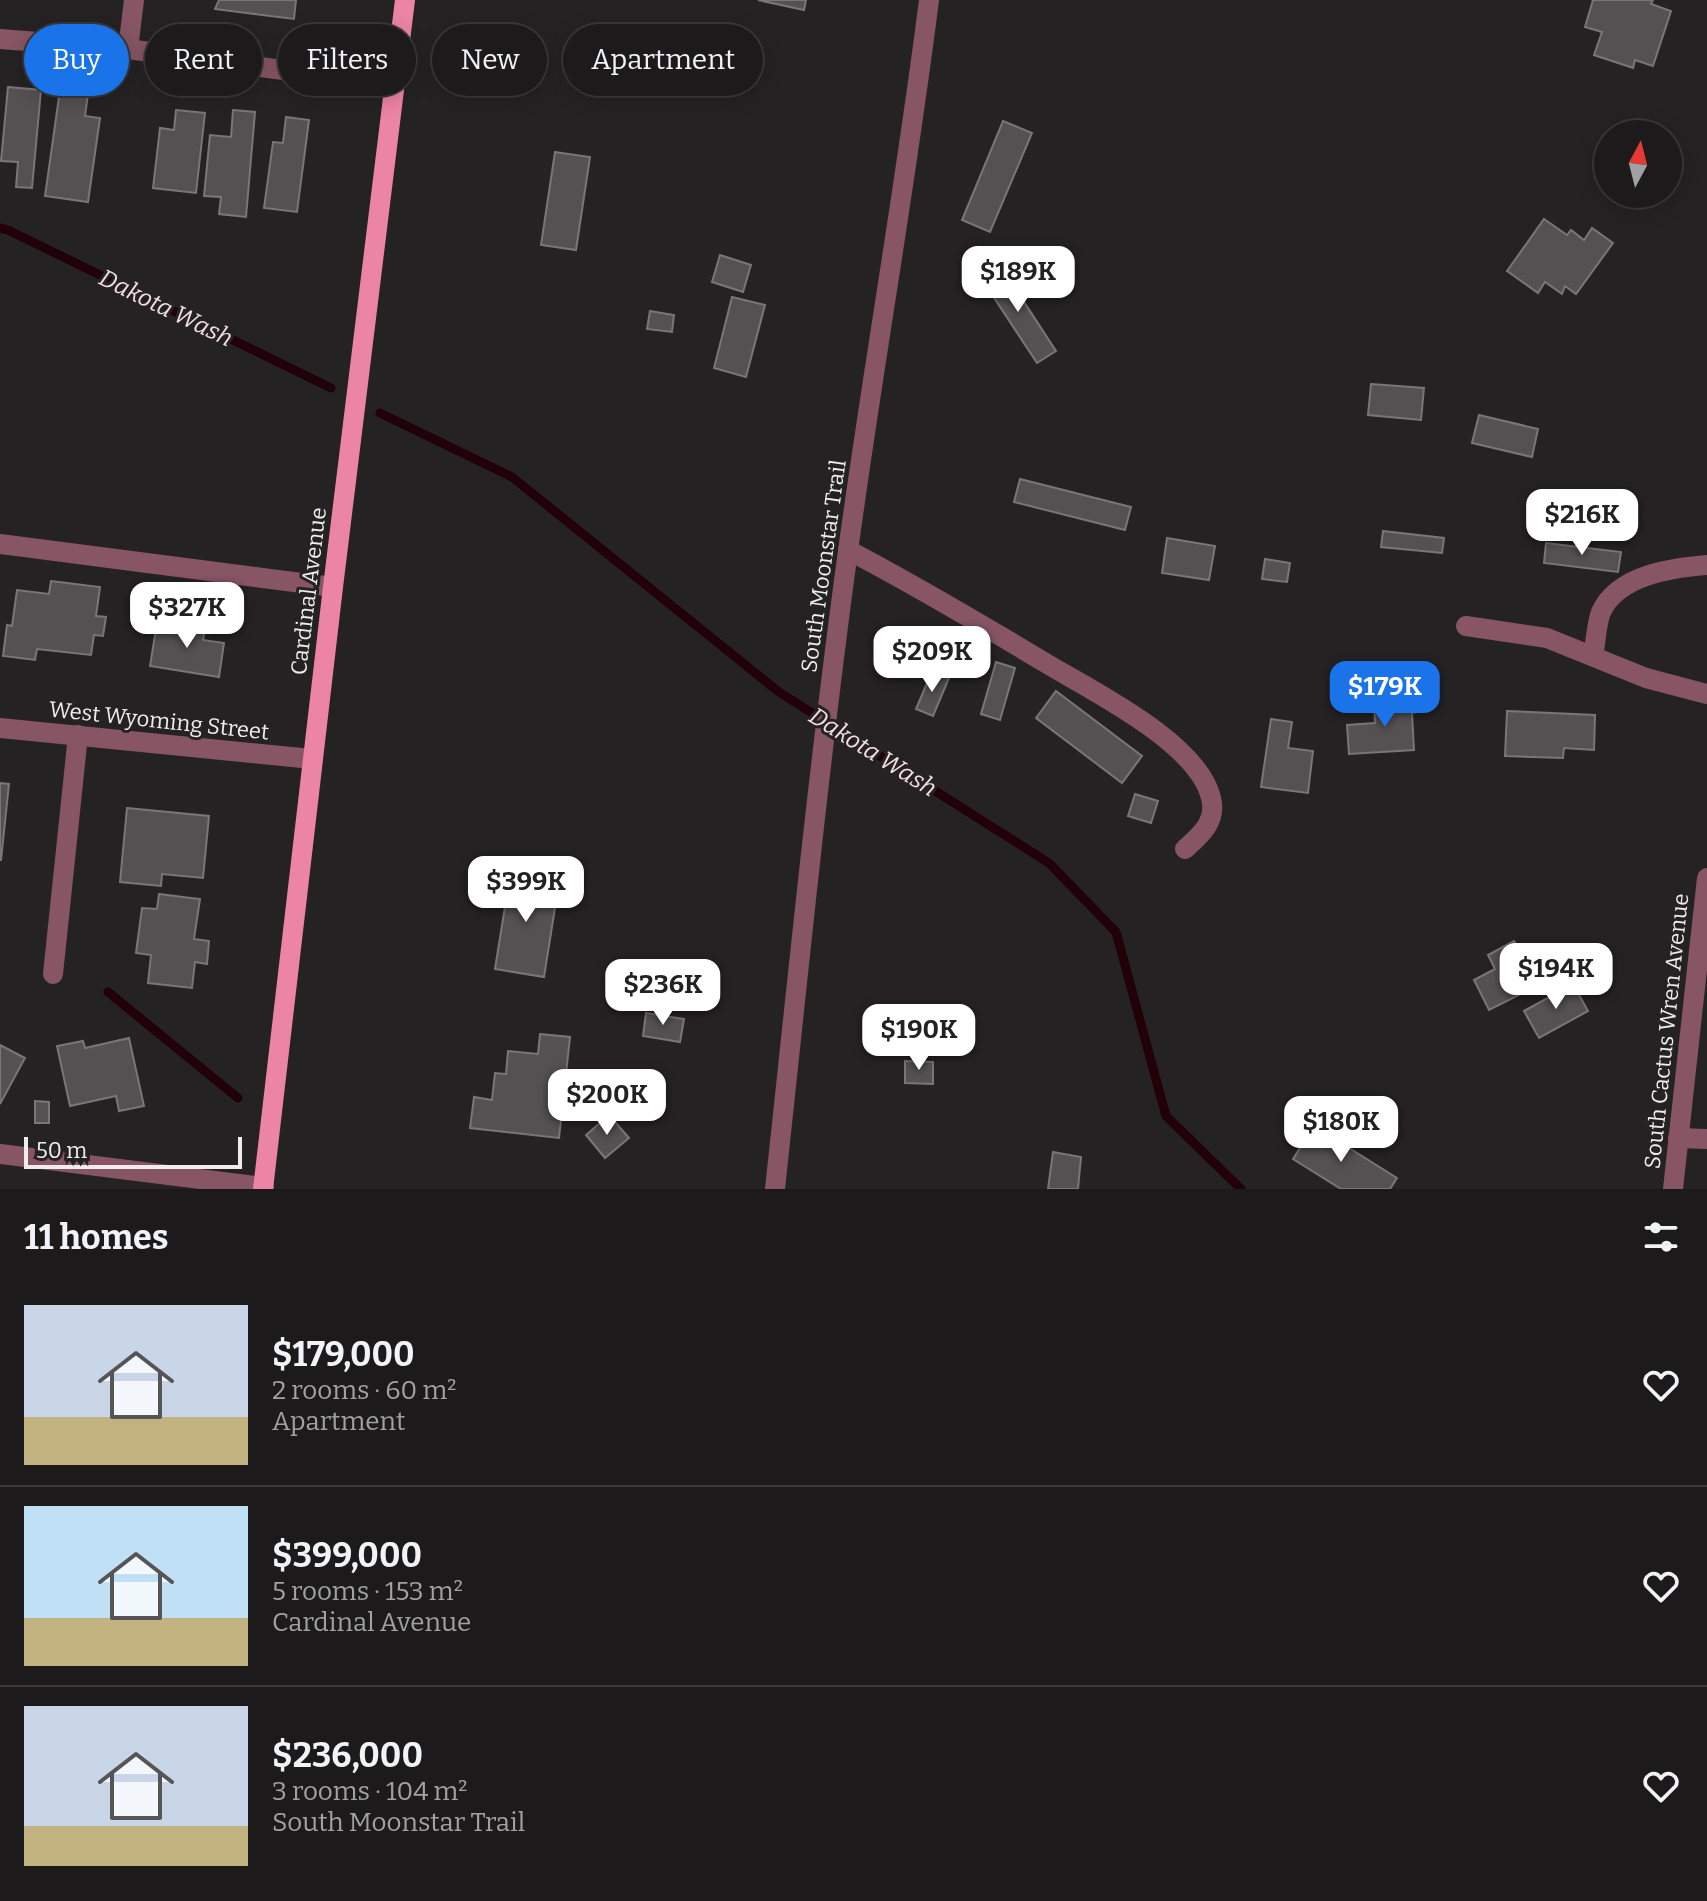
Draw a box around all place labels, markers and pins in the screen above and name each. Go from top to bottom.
pin: $189K [962,246,1074,314]
pin: $216K [1526,489,1638,557]
pin: $327K [131,582,243,650]
pin: $209K [876,626,988,694]
pin: $179K [1329,661,1441,729]
pin: $399K [470,856,582,924]
pin: $194K [1500,943,1612,1011]
pin: $236K [607,959,719,1027]
pin: $190K [863,1004,975,1072]
pin: $200K [551,1069,663,1137]
pin: $180K [1285,1096,1397,1164]

